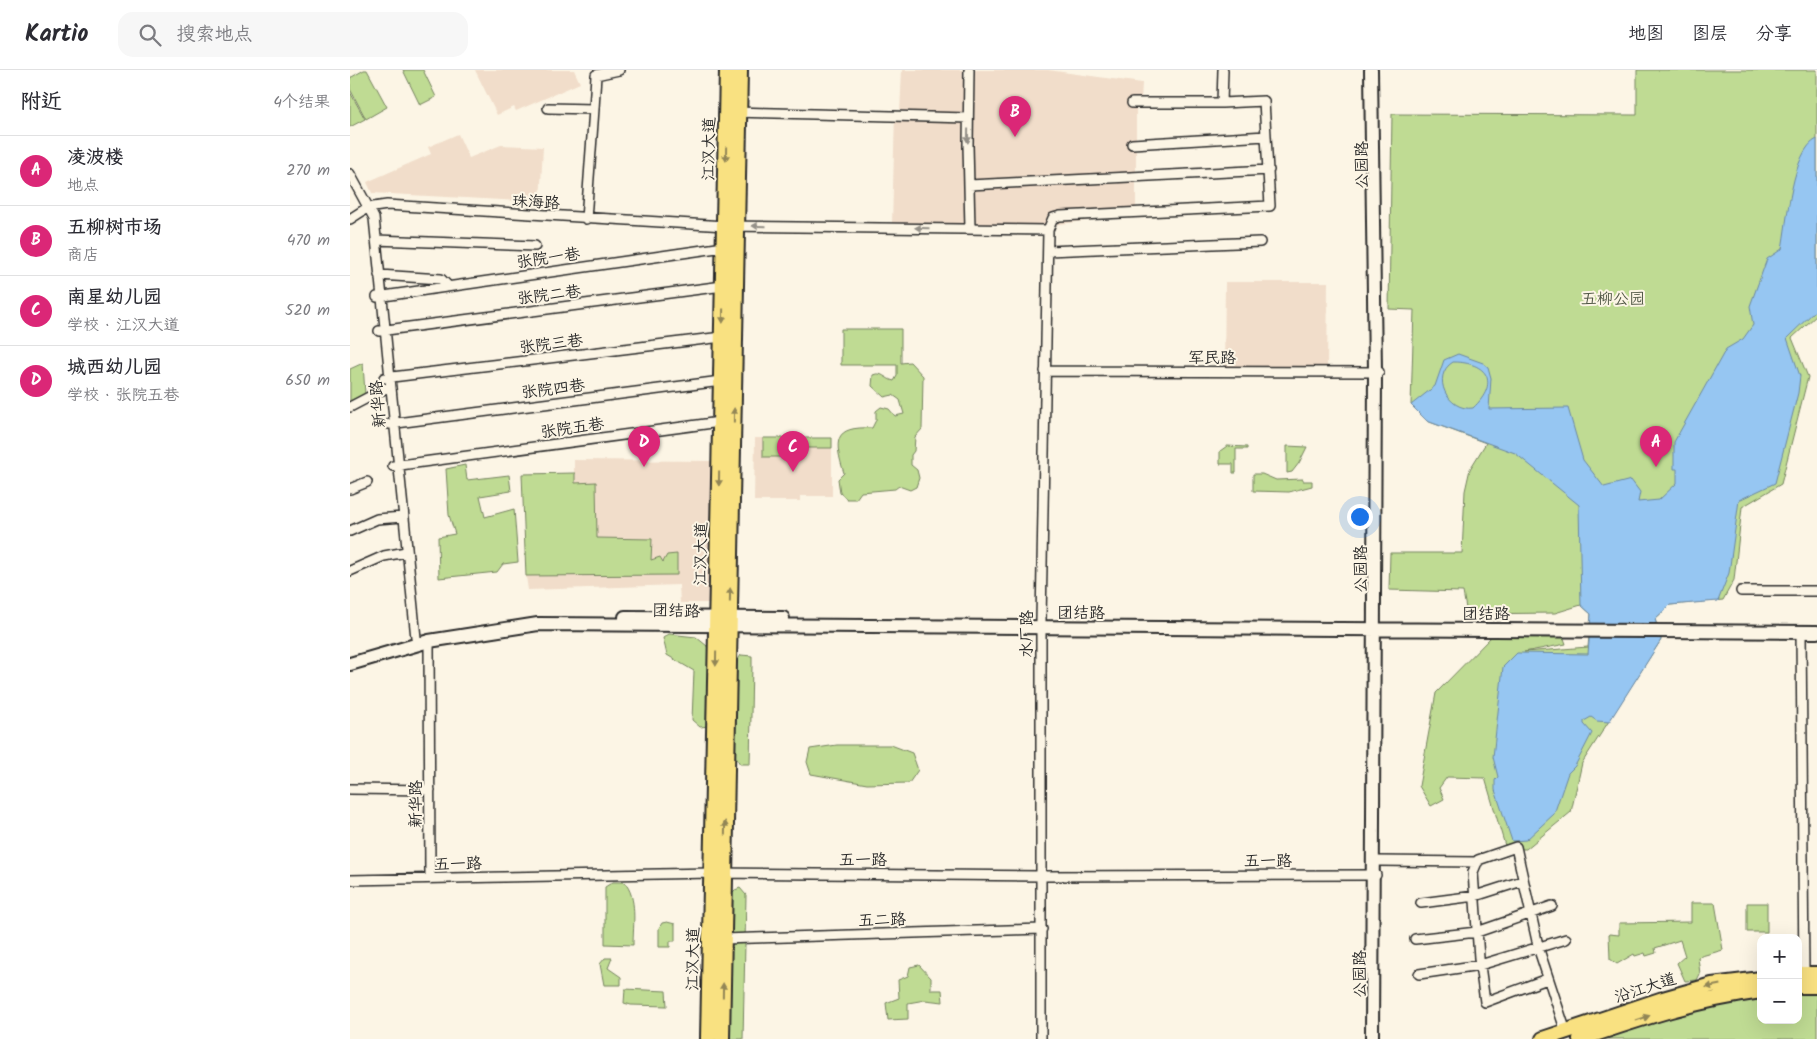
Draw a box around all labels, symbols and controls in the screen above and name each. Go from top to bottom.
search box [118,12,468,57]
text: Kartio [25,15,88,54]
text: 搜索地点 [176,20,252,50]
text: 地图 [1628,20,1664,49]
text: 图层 [1692,20,1728,49]
text: 分享 [1756,20,1792,49]
icon: search [136,21,164,49]
text: 附近 [20,86,62,119]
text: 4个结果 [273,90,330,115]
pin: B [999,96,1031,137]
street label: 江汉大道 [696,117,723,181]
one-way arrow [964,128,972,144]
street label: 公园路 [1350,141,1375,189]
text: 凌波楼 [67,143,124,173]
one-way arrow [722,146,730,162]
text: A [31,158,41,183]
text: 270 m [286,158,330,183]
text: 地点 [67,173,99,198]
street label: 珠海路 [511,189,561,216]
text: 五柳树市场 [67,213,162,243]
one-way arrow [751,222,767,230]
one-way arrow [913,224,929,232]
text: B [31,228,41,253]
text: 470 m [287,228,330,253]
street label: 张院一巷 [515,242,582,275]
text: 商店 [67,243,99,268]
street label: 张院二巷 [516,279,582,312]
text: 南星幼儿园 [67,283,162,313]
park label: 五柳公园 [1581,287,1645,312]
text: C [31,298,41,323]
text: 520 m [285,298,330,323]
one-way arrow [718,308,726,324]
text: 学校 · 江汉大道 [67,313,180,338]
street label: 张院三巷 [518,328,584,361]
street label: 军民路 [1188,346,1236,371]
text: 城西幼儿园 [67,353,162,383]
text: D [31,368,41,393]
text: 650 m [285,368,330,393]
street label: 张院四巷 [520,373,586,406]
street label: 新华路 [364,379,393,429]
text: 学校 · 张院五巷 [67,383,180,408]
one-way arrow [730,407,738,423]
street label: 张院五巷 [539,412,606,445]
pin: D [628,426,660,467]
pin: A [1640,426,1672,467]
pin: C [777,431,809,472]
one-way arrow [715,471,723,487]
your location [1347,504,1373,530]
street label: 江汉大道 [688,522,715,586]
street label: 公园路 [1349,545,1374,593]
one-way arrow [726,587,734,603]
street label: 团结路 [652,599,700,624]
street label: 团结路 [1057,601,1105,626]
street label: 团结路 [1462,602,1510,627]
street label: 水厂路 [1015,610,1040,658]
one-way arrow [712,651,720,667]
street label: 新华路 [404,780,429,828]
one-way arrow [721,820,729,836]
street label: 五一路 [839,848,887,873]
street label: 五一路 [1244,849,1292,874]
street label: 五一路 [434,852,482,877]
street label: 五二路 [858,907,906,934]
street label: 江汉大道 [680,927,707,991]
map controls [1757,934,1802,1024]
button: + [1757,934,1802,979]
street label: 公园路 [1348,950,1373,998]
street label: 沿江大道 [1611,967,1680,1010]
button: − [1757,979,1802,1024]
one-way arrow [719,982,727,998]
one-way arrow [1705,982,1720,990]
one-way arrow [1635,1013,1650,1021]

